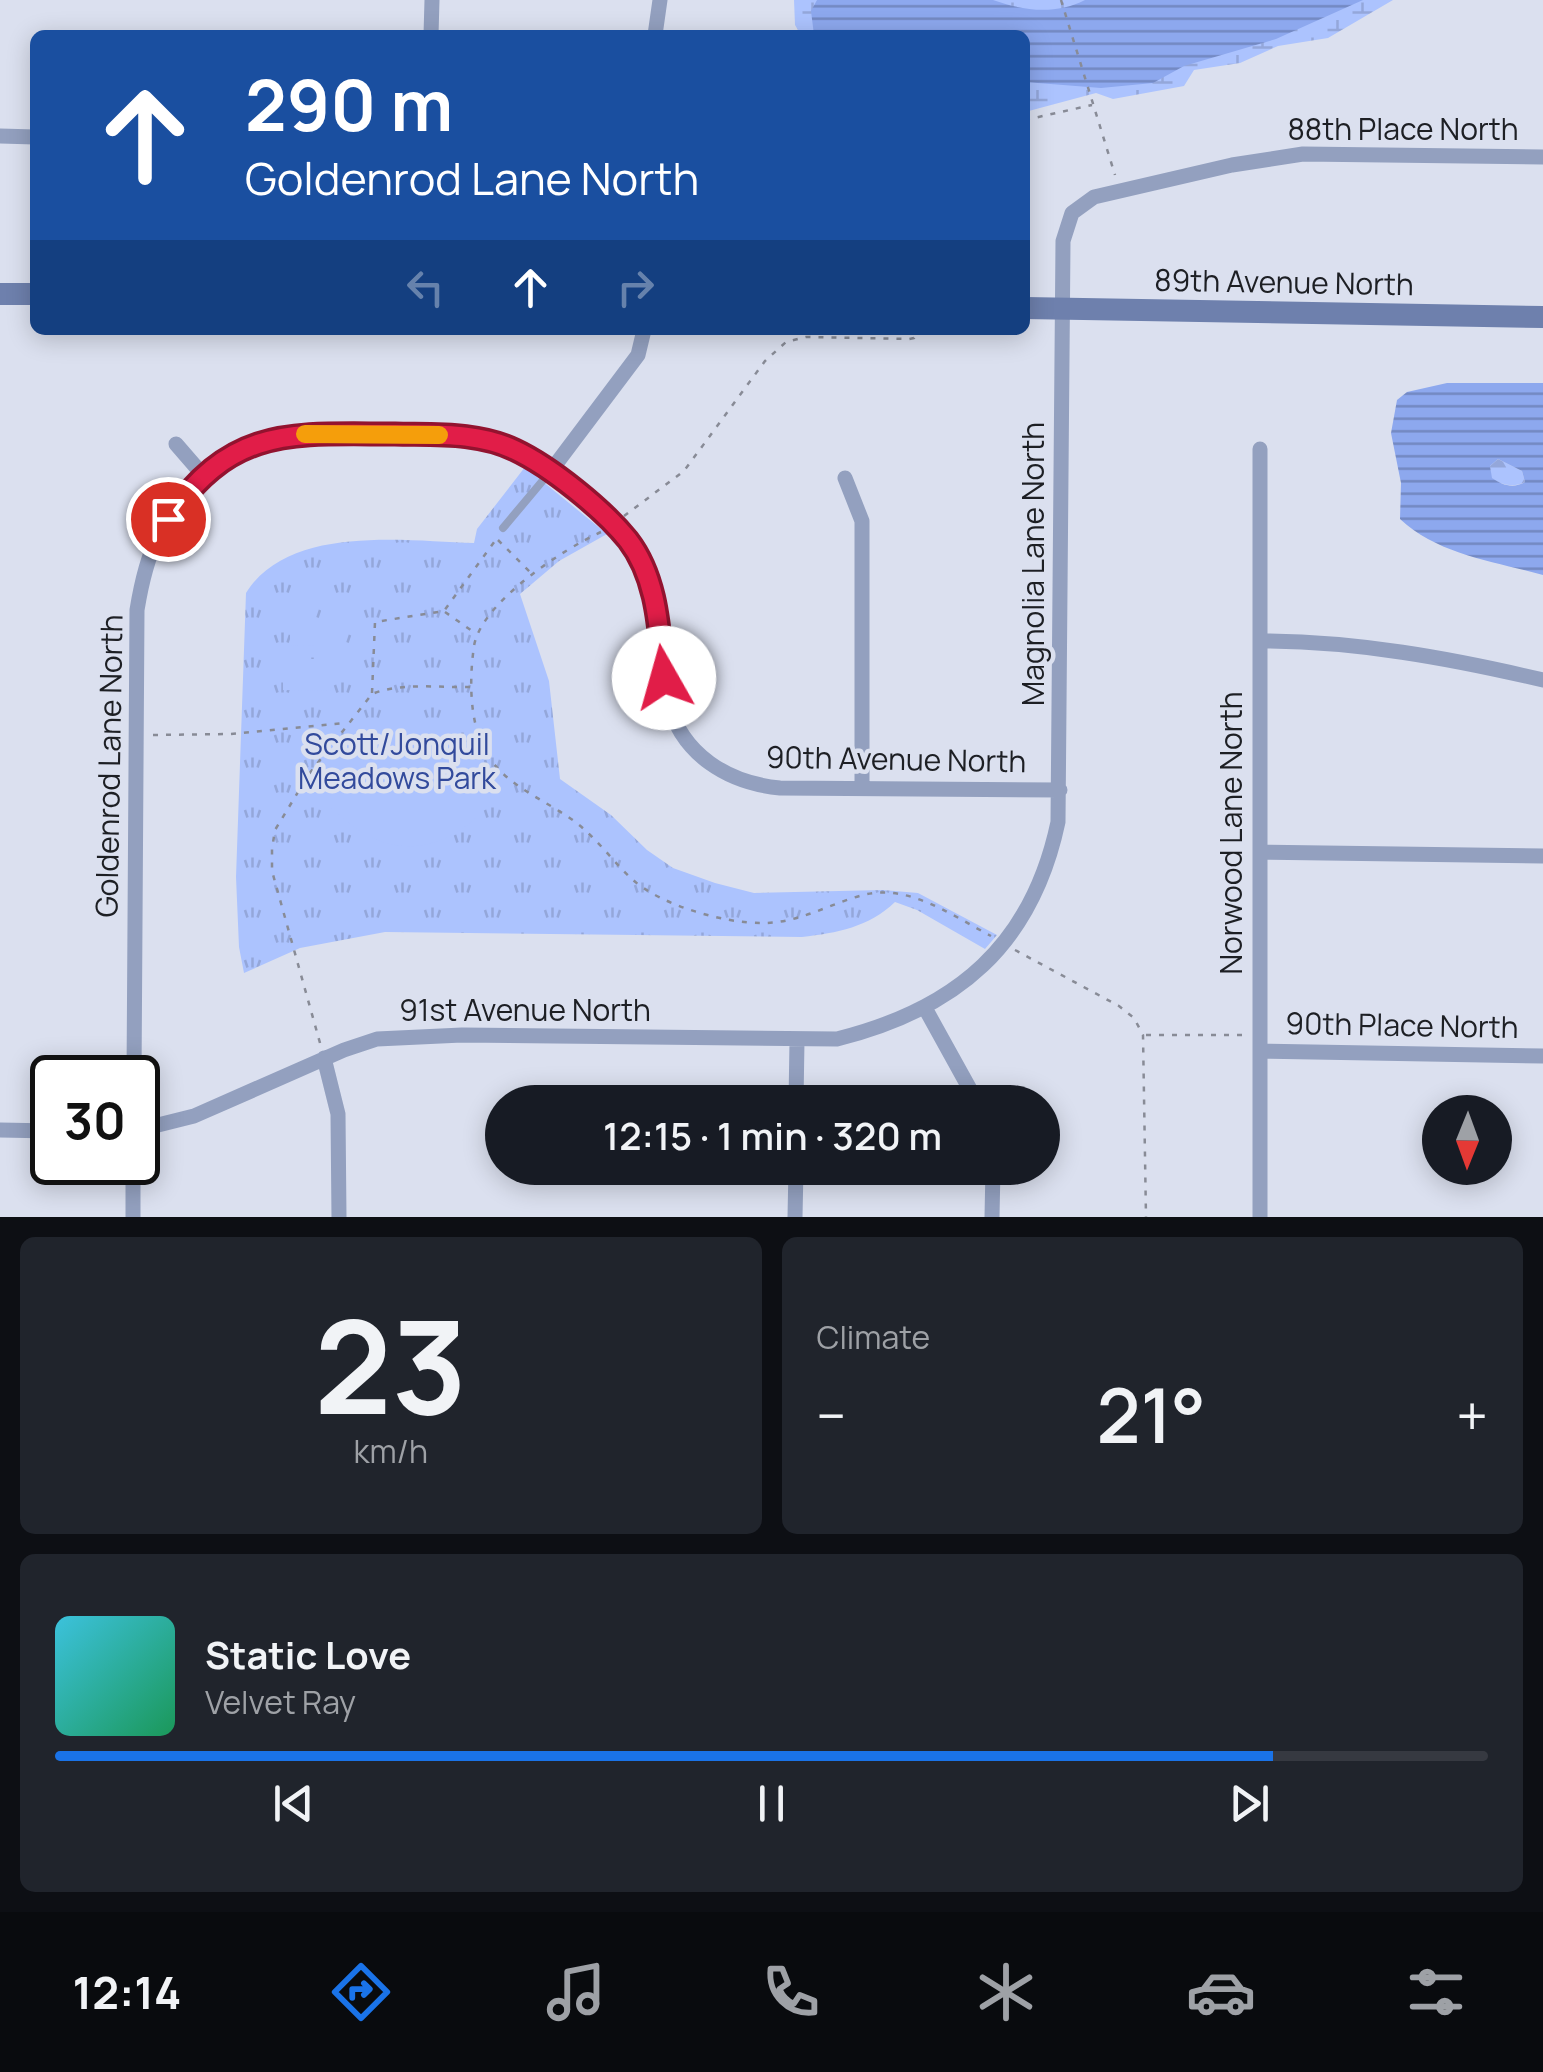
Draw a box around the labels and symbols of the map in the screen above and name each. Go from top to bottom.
street label: 88th Place North [1287,108,1519,149]
street label: 89th Avenue North [1154,259,1414,304]
street label: Magnolia Lane North [1012,422,1053,706]
pin [126,477,211,562]
street label: Goldenrod Lane North [85,614,132,918]
position arrow [612,626,716,730]
street label: Norwood Lane North [1210,692,1251,974]
park label: Scott/Jonquil Meadows Park [298,723,497,798]
street label: 90th Avenue North [765,736,1027,781]
street label: 91st Avenue North [399,989,651,1030]
street label: 90th Place North [1285,1002,1519,1047]
speed limit sign: 30 [30,1055,160,1185]
north arrow [1422,1095,1512,1185]

